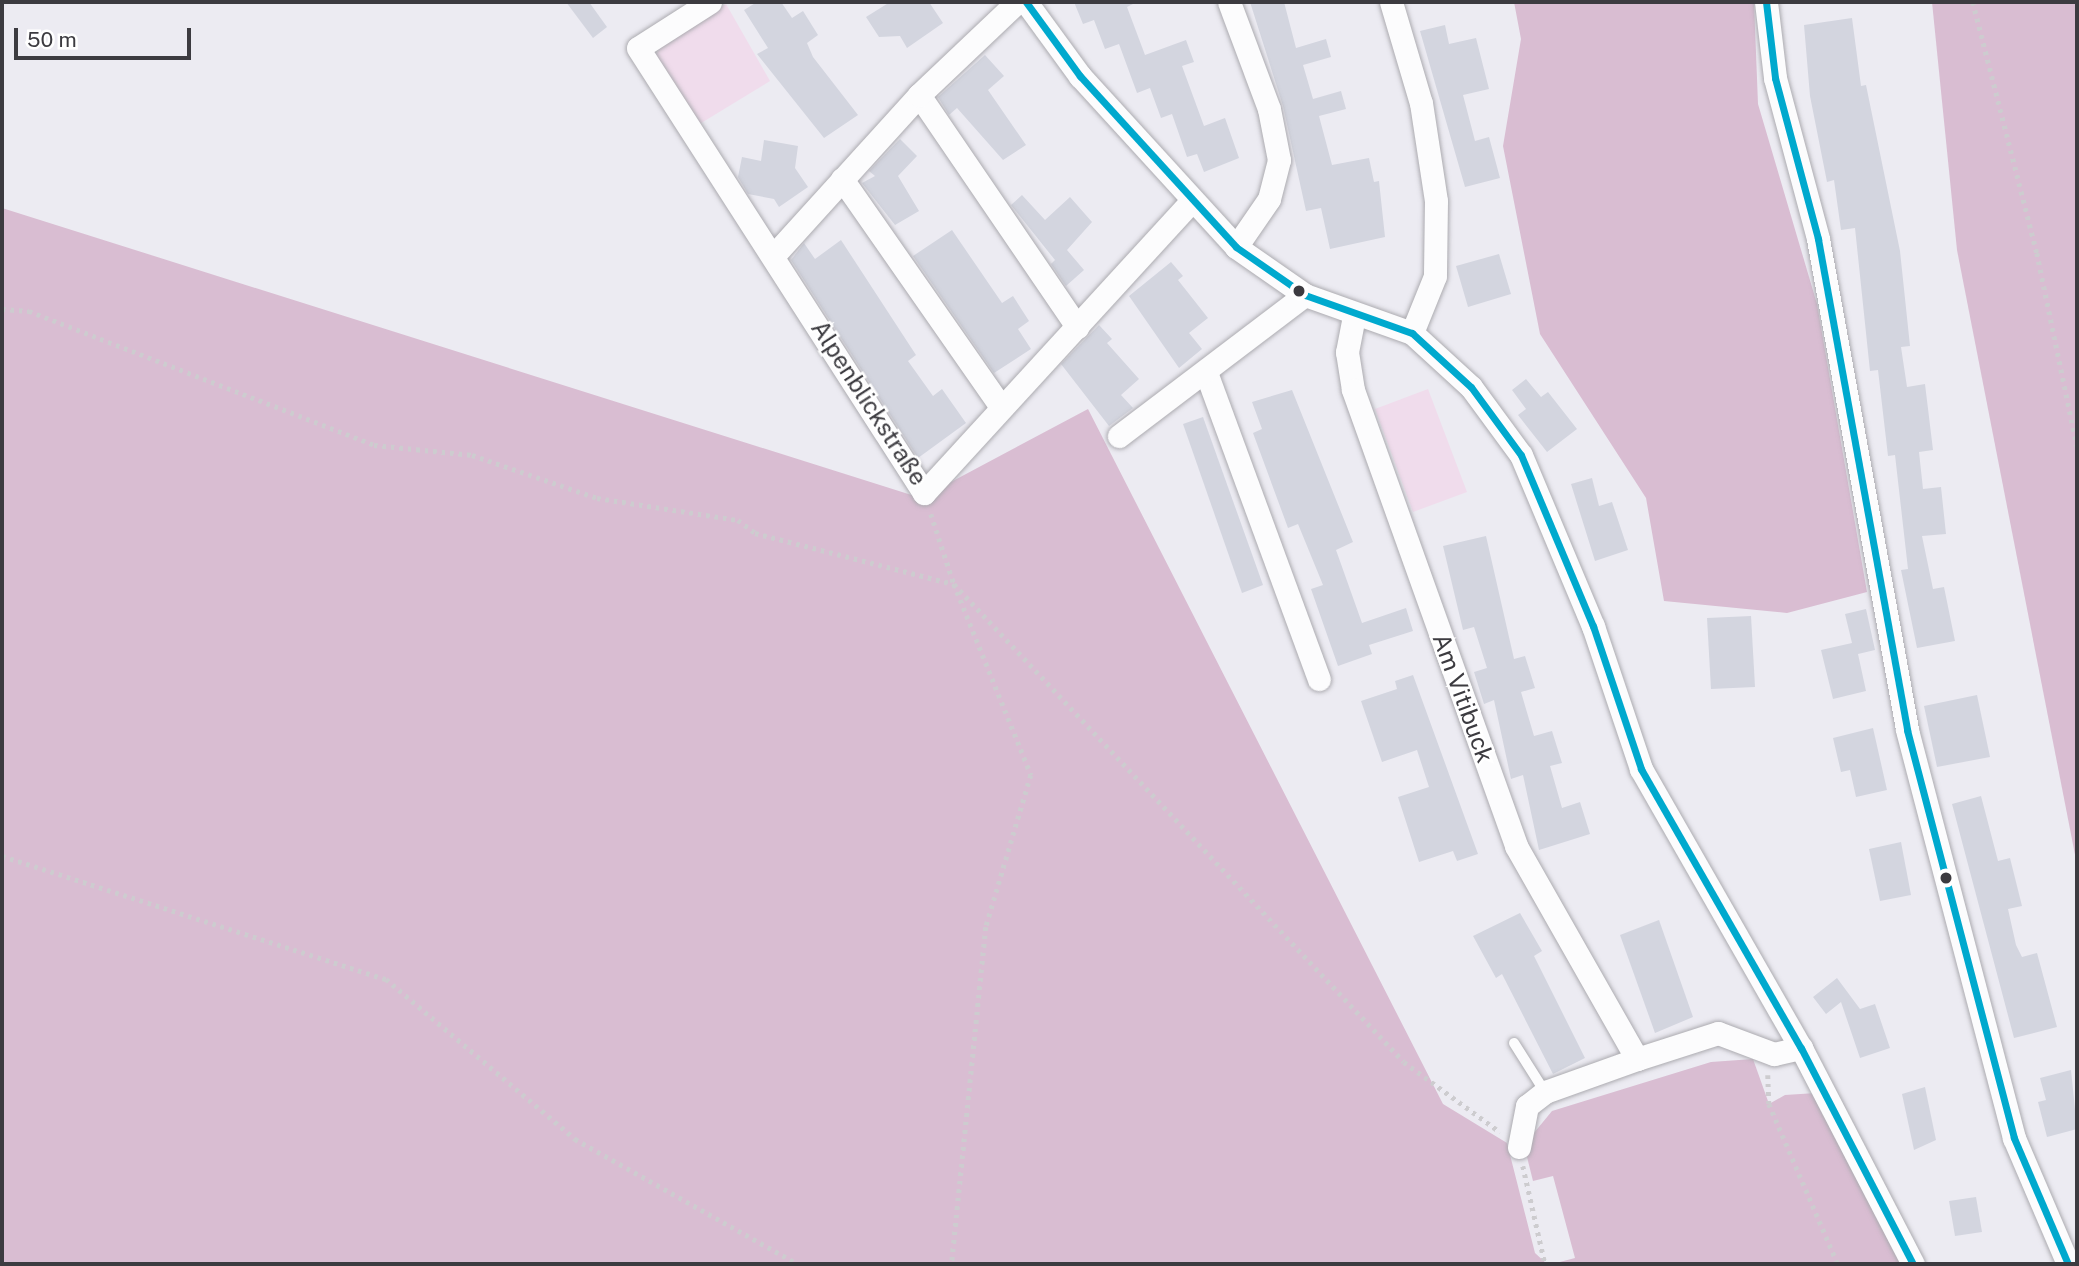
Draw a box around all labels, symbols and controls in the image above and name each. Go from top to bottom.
scale bar [18,14,194,58]
text: 50 m [27,27,77,52]
unlabelled marker [1292,284,1306,298]
street label: Alpenblickstraße [805,315,933,491]
street label: Am Vitibuck [1426,629,1500,767]
unlabelled marker [1939,871,1953,885]

